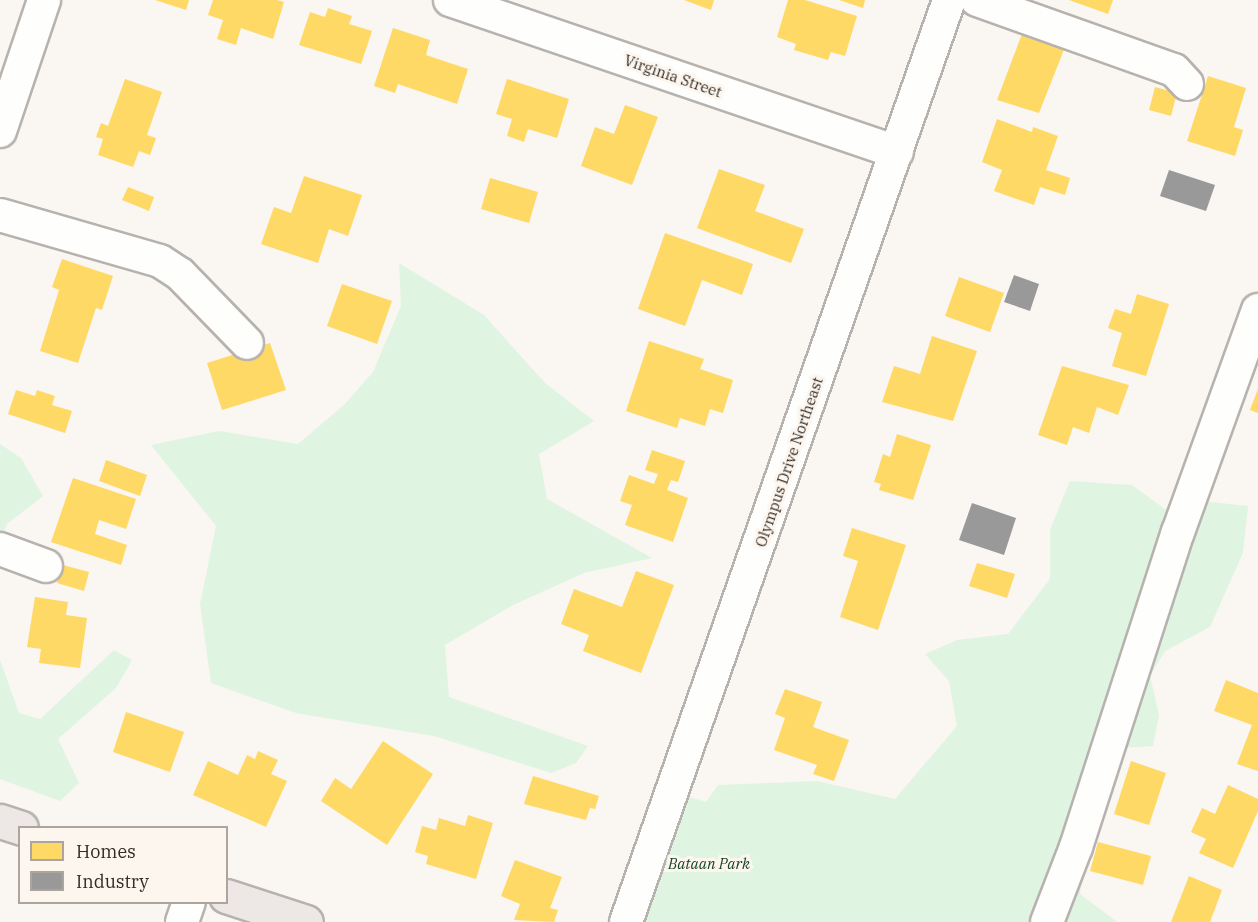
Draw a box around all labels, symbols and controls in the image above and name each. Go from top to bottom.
street label: Virginia Street [622,51,724,101]
street label: Olympus Drive Northeast [751,375,827,549]
legend [18,826,228,904]
text: Homes [76,840,136,863]
park label: Bataan Park [668,855,750,873]
text: Industry [76,870,149,893]

